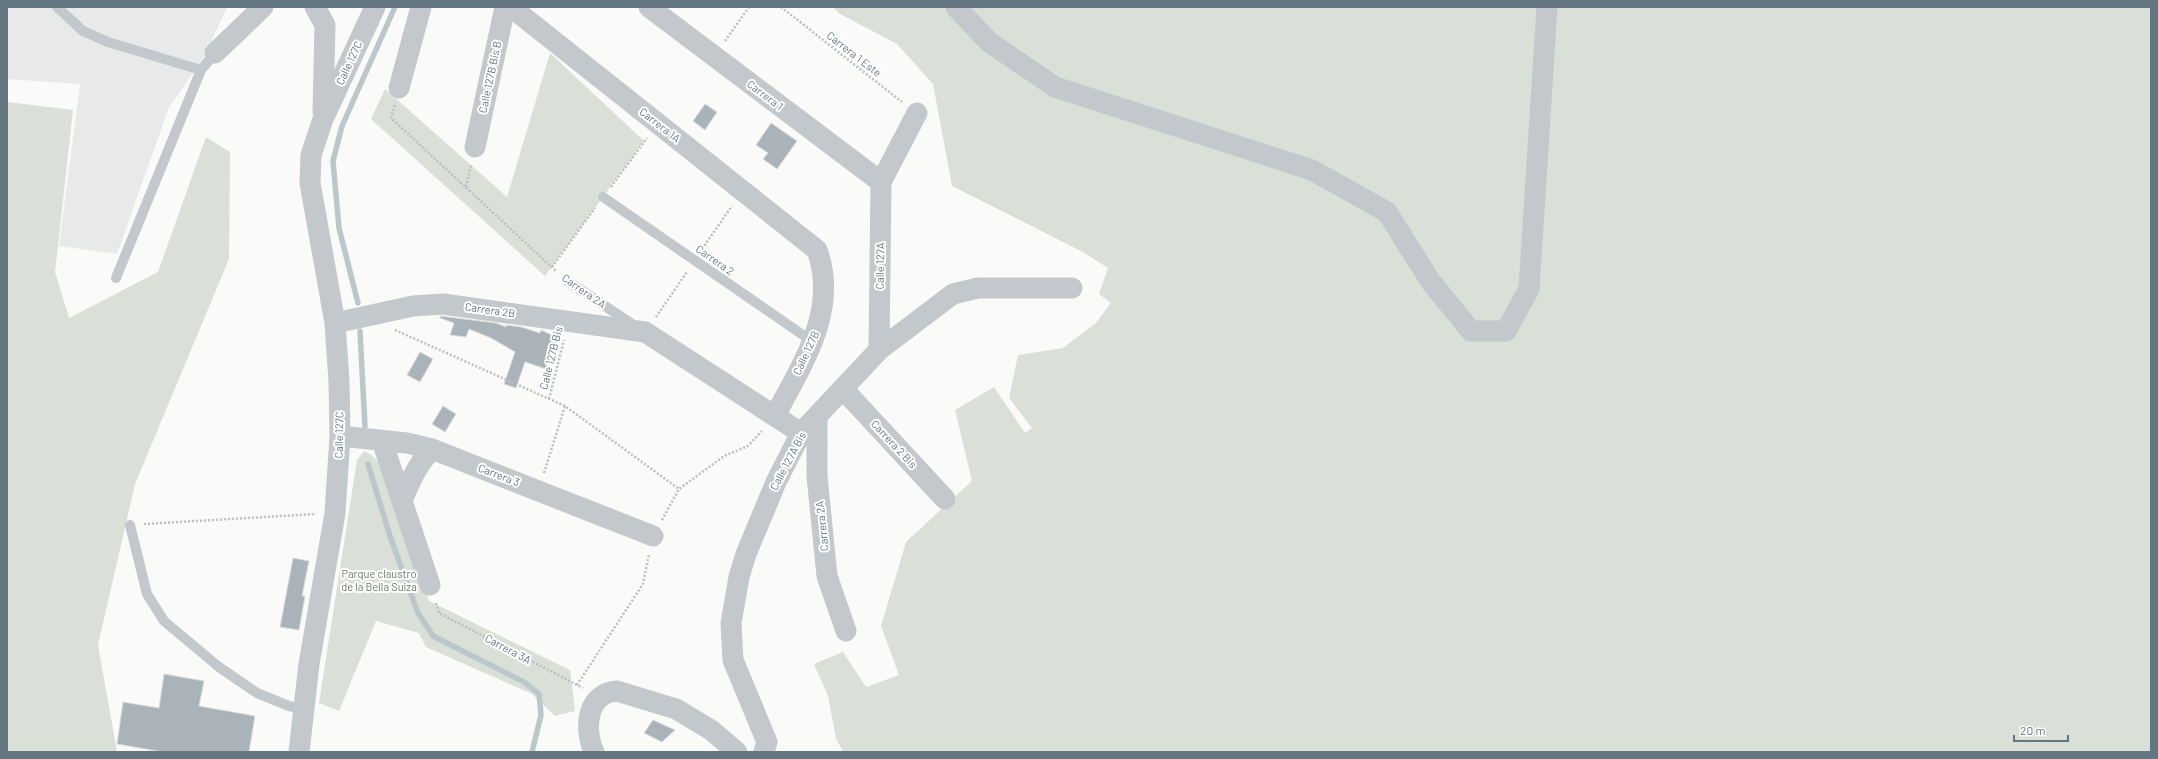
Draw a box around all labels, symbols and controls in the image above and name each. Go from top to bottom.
street label: Carrera 1 Este [824,28,884,79]
street label: Calle 127C [333,39,364,87]
street label: Calle 127B Bis B [476,40,504,114]
street label: Carrera 1 [745,77,786,112]
street label: Carrera 1A [637,105,684,145]
street label: Carrera 2 [694,242,737,278]
street label: Calle 127A [873,242,886,290]
street label: Carrera 2A [560,271,609,311]
street label: Carrera 2B [464,300,516,319]
street label: Calle 127B Bis [536,325,565,391]
street label: Calle 127B [790,329,821,377]
street label: Calle 127C [332,411,345,459]
street label: Carrera 2 Bis [869,417,920,470]
street label: Calle 127A Bis [767,429,808,492]
street label: Carrera 3 [477,461,522,488]
street label: Carrera 2A [812,500,831,552]
park label: Parque claustro de la Bella Suiza [341,567,417,593]
street label: Carrera 3A [483,631,534,666]
scale bar [2014,717,2068,743]
text: 20 m [2020,723,2046,737]

